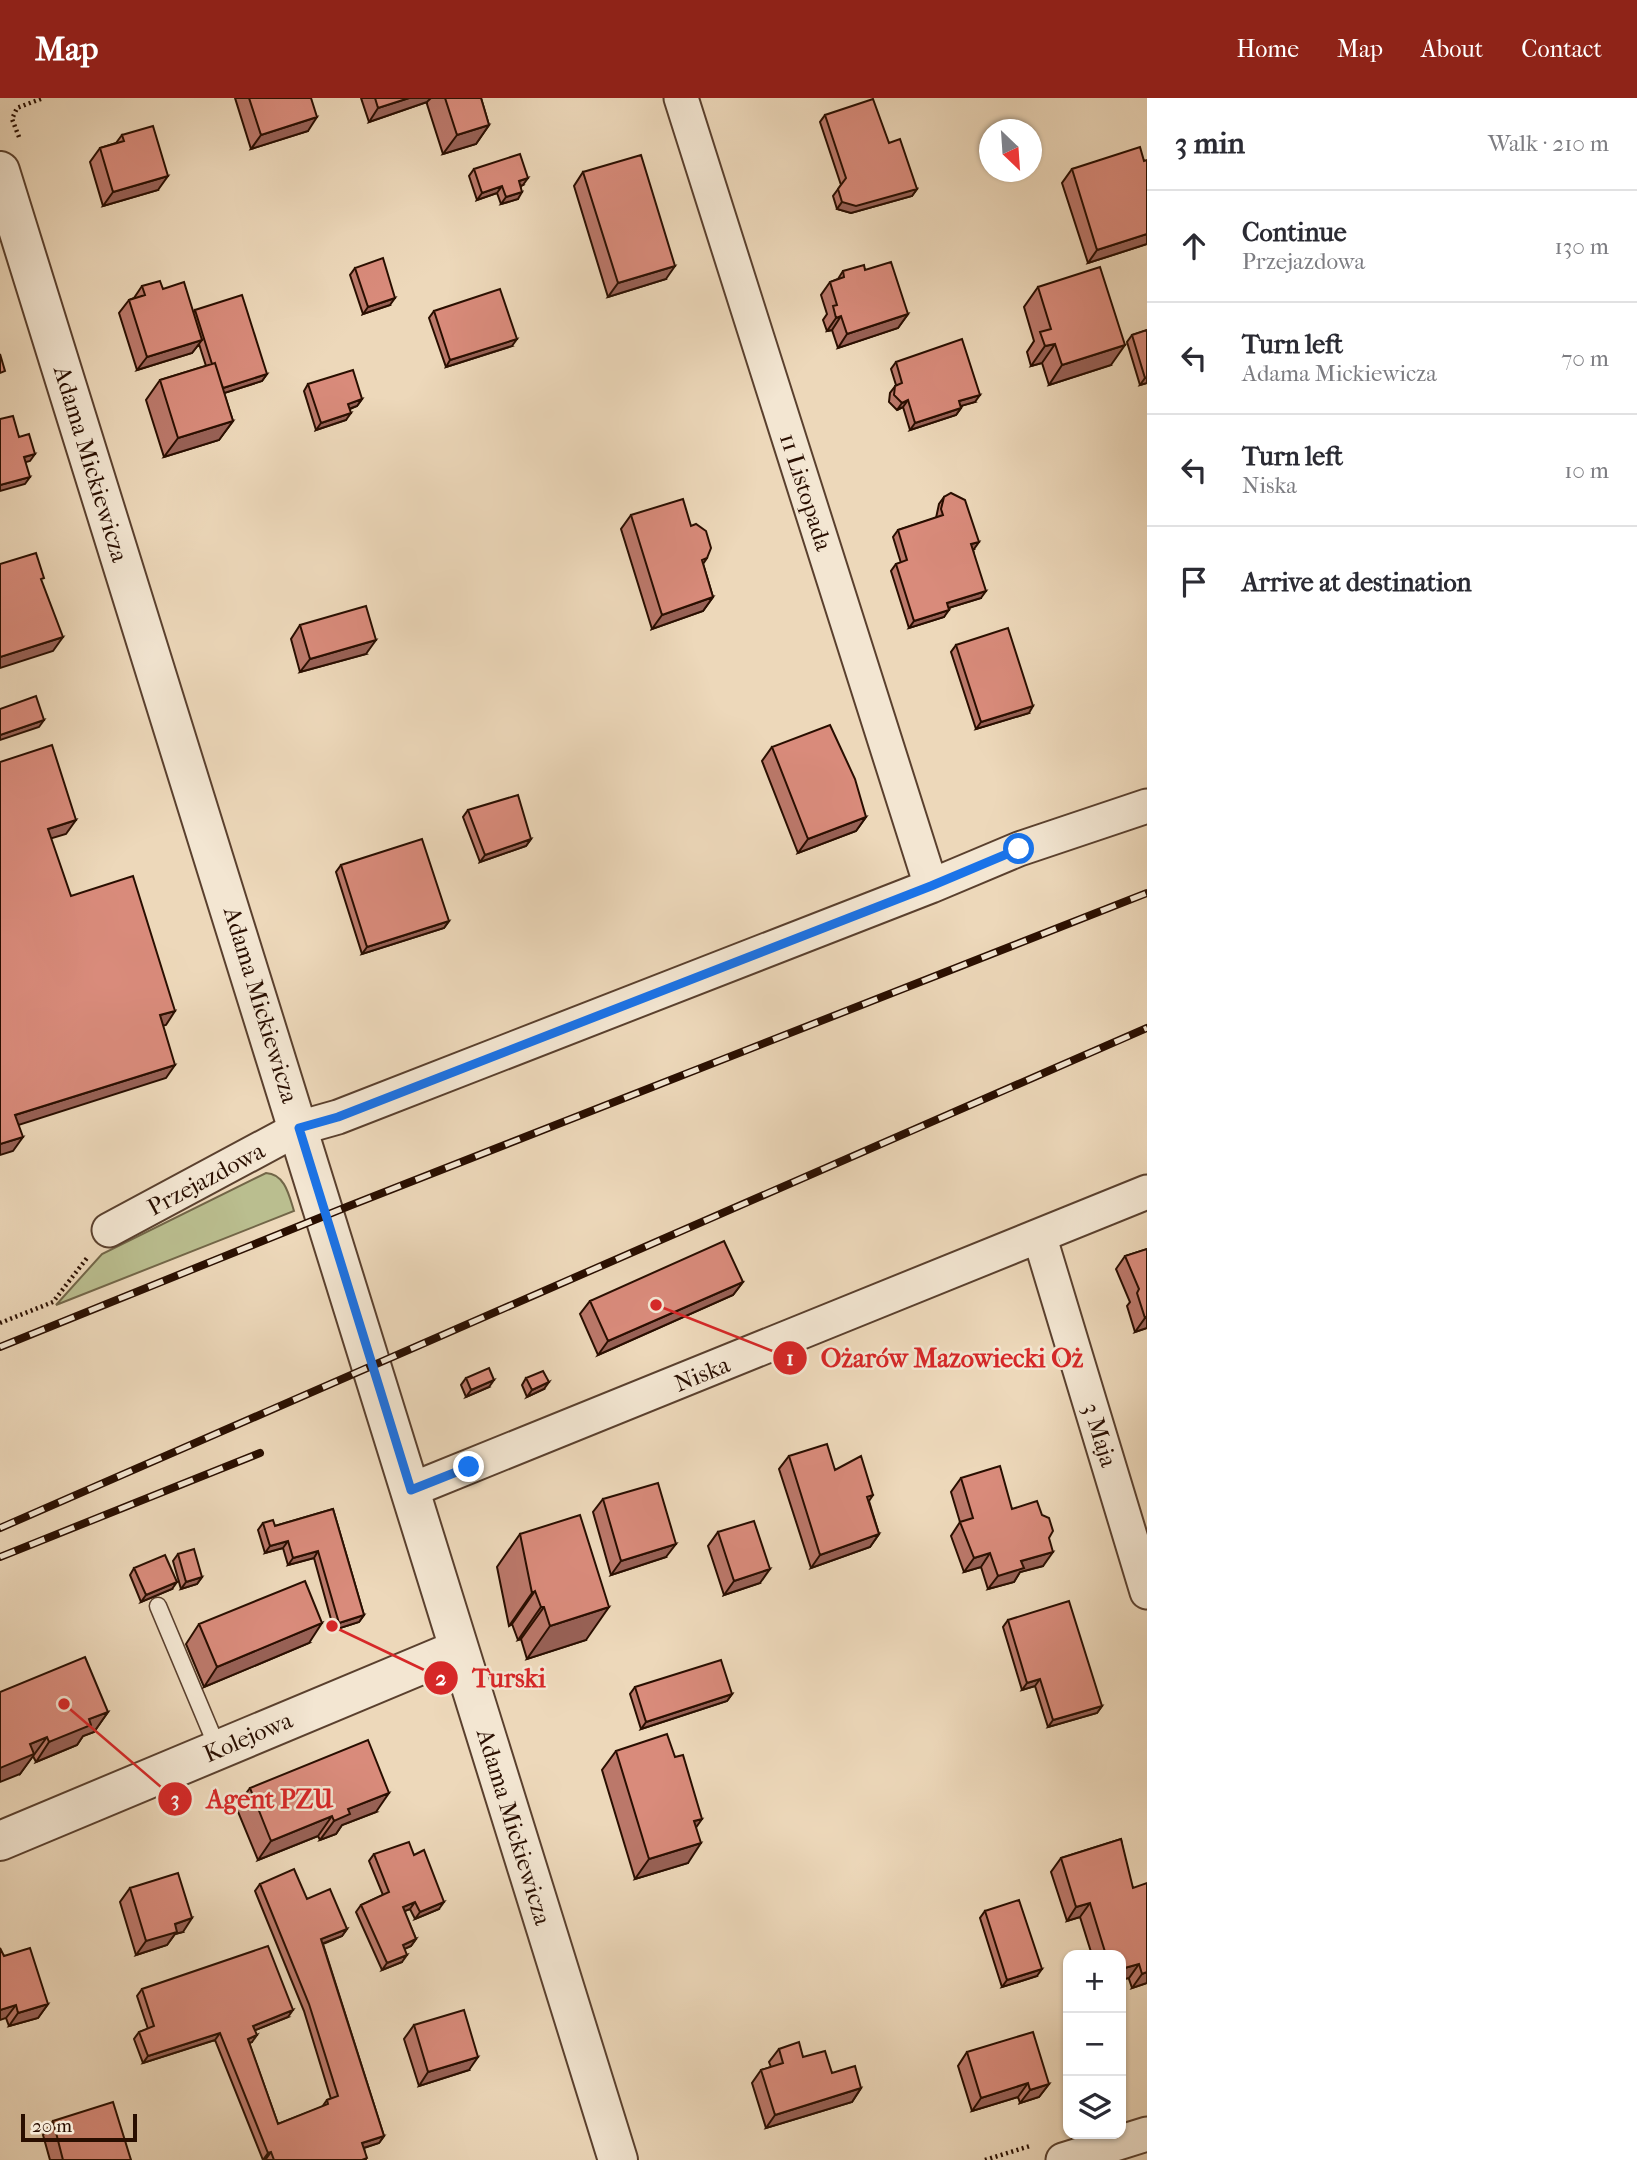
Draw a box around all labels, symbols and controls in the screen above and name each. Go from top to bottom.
text: Map [35,30,98,69]
text: Home [1237,35,1299,63]
text: Map [1337,35,1383,63]
text: About [1421,35,1483,63]
text: Contact [1521,35,1602,63]
north arrow [979,119,1042,182]
text: 3 min [1175,126,1245,161]
text: Walk · 210 m [1488,130,1609,157]
text: Continue [1242,217,1347,248]
icon: ahead [1175,227,1213,265]
text: 130 m [1555,233,1609,260]
text: Przejazdowa [1242,248,1365,275]
text: Turn left [1242,329,1343,360]
icon: left [1175,339,1213,377]
text: 70 m [1561,345,1609,372]
text: Adama Mickiewicza [1242,360,1437,387]
street label: Adama Mickiewicza [48,362,134,566]
street label: 11 Listopada [774,430,838,555]
text: Turn left [1242,441,1343,472]
icon: left [1175,451,1213,489]
text: 10 m [1564,457,1609,484]
text: Niska [1242,472,1297,499]
icon: arrive [1175,563,1213,601]
text: Arrive at destination [1242,567,1472,598]
route start [1003,833,1034,864]
street label: Adama Mickiewicza [218,903,304,1107]
street label: Przejazdowa [143,1136,270,1222]
callout: Ożarów Mazowiecki Oż [772,1334,1098,1381]
text: Ożarów Mazowiecki Oż [821,1343,1084,1374]
text: 1 [786,1346,794,1370]
street label: Niska [670,1350,735,1398]
street label: 3 Maja [1077,1400,1123,1471]
route end [453,1451,484,1482]
callout: Turski [423,1654,560,1701]
text: Turski [471,1663,546,1694]
text: 2 [436,1666,447,1690]
street label: Kolejowa [199,1705,297,1768]
street label: Adama Mickiewicza [471,1725,557,1929]
callout: Agent PZU [158,1775,348,1822]
text: Agent PZU [205,1784,334,1815]
text: 3 [171,1787,179,1811]
map controls [1063,1950,1126,2139]
button: + [1063,1950,1126,2013]
button: − [1063,2013,1126,2076]
button: layers [1063,2076,1126,2139]
scale bar [21,2111,136,2143]
text: 20 m [32,2115,72,2137]

